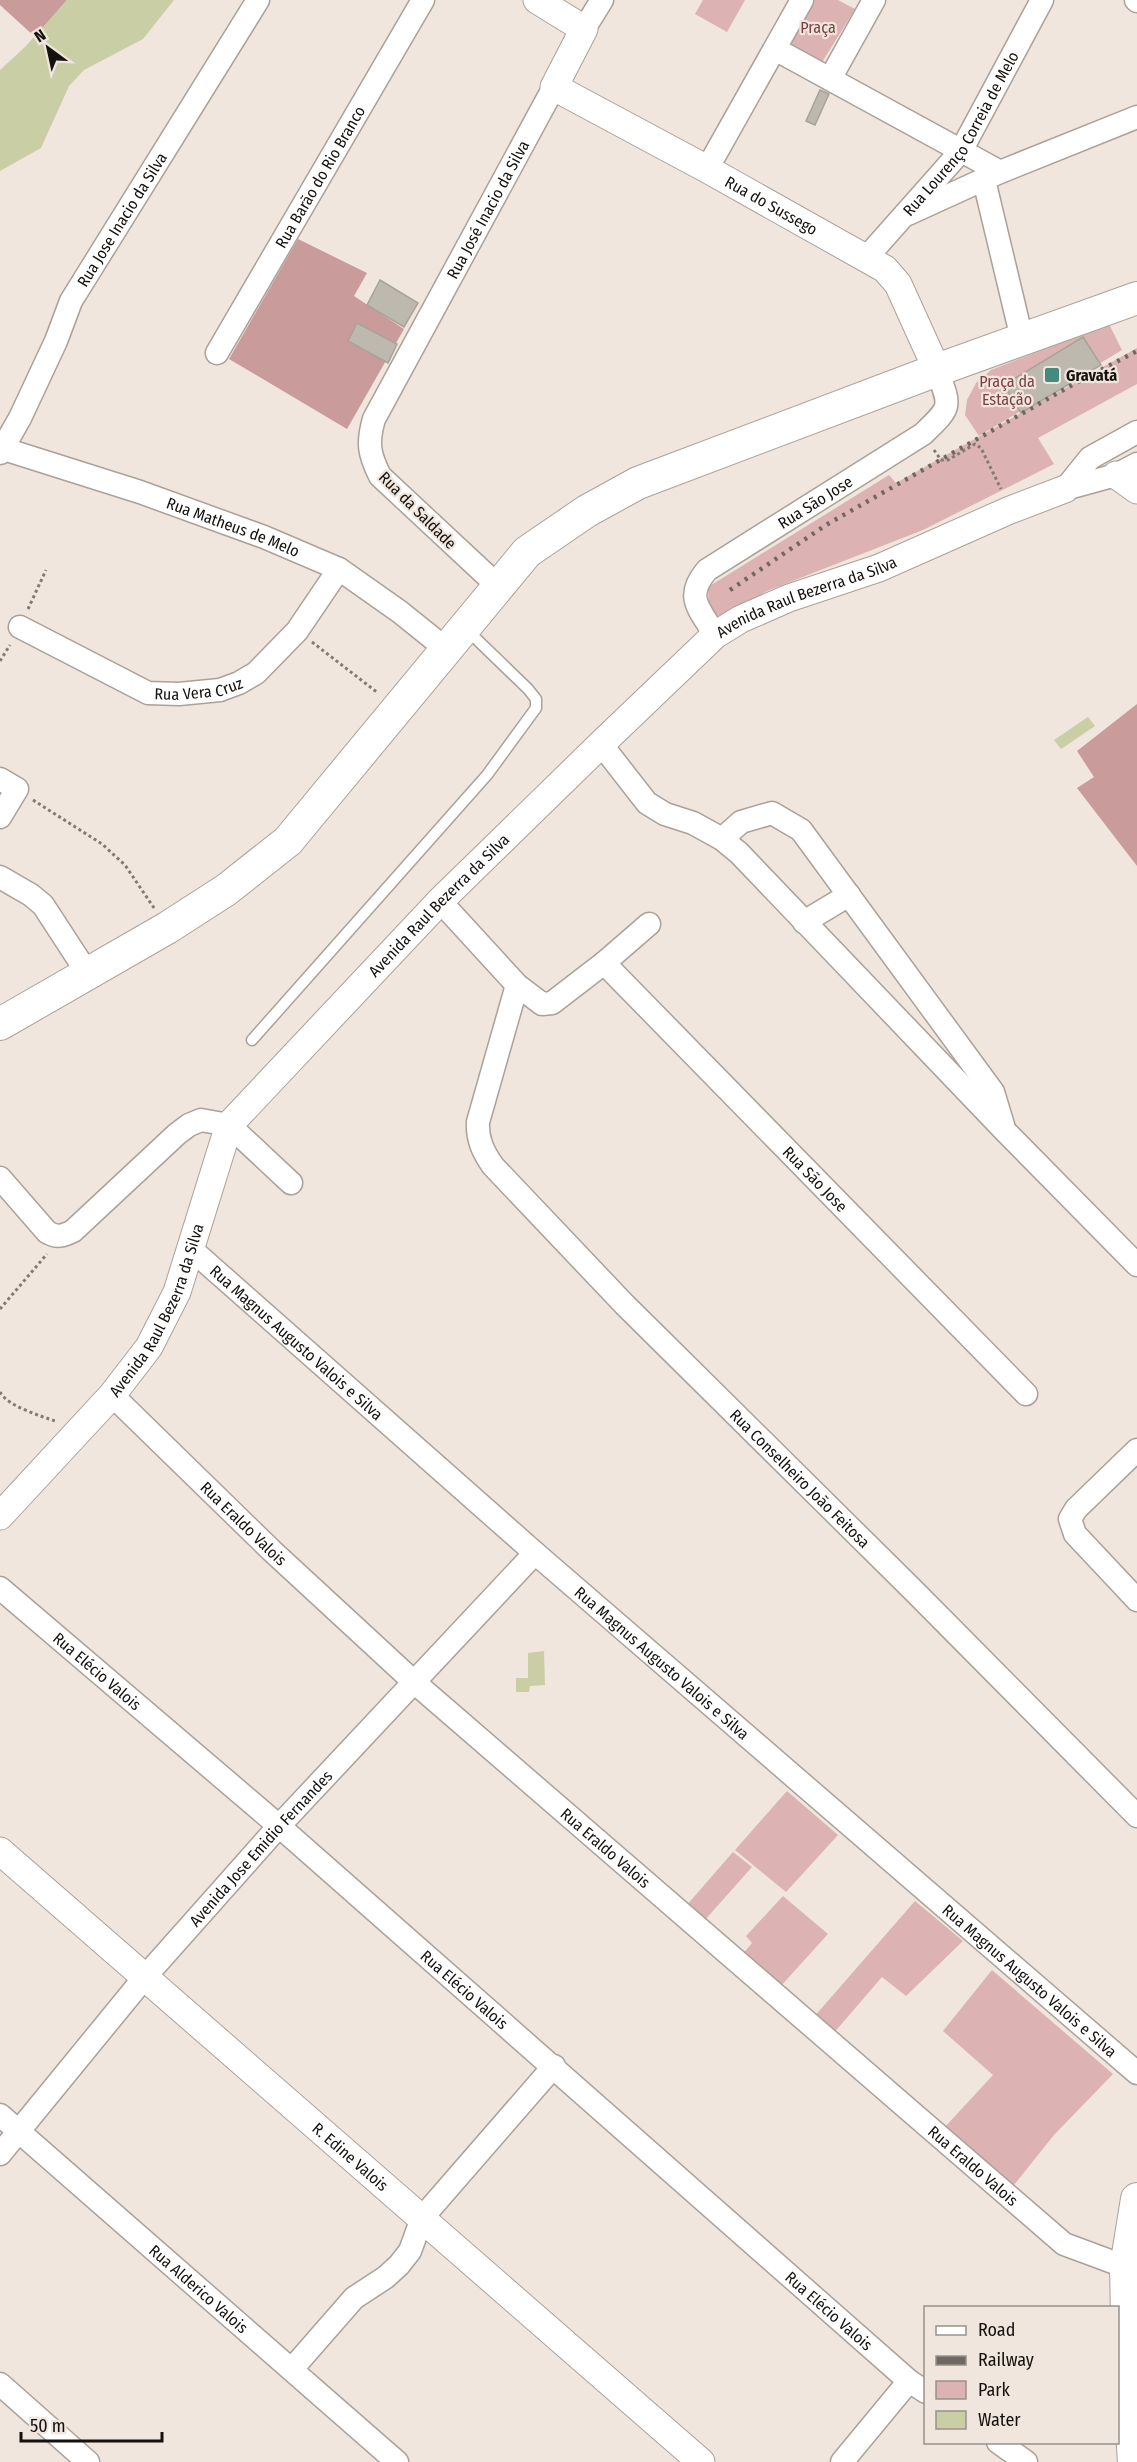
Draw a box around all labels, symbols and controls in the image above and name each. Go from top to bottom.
north arrow [18,18,78,78]
park label: Praça [800,18,836,37]
text: N [31,25,49,46]
street label: Rua Lourenço Correia de Melo [899,48,1023,220]
street label: Rua Barão do Rio Branco [271,103,369,252]
street label: Rua José Inacio da Silva [443,137,533,282]
street label: Rua Jose Inacio da Silva [73,149,171,290]
street label: Rua do Sussego [722,172,821,239]
marker: Gravatá [1043,366,1061,384]
place label: Gravatá [1066,366,1117,385]
park label: Praça da Estação [979,372,1035,409]
street label: Rua da Saldade [375,468,460,553]
street label: Rua São Jose [775,472,856,533]
street label: Rua Matheus de Melo [164,493,302,561]
street label: Avenida Raul Bezerra da Silva [713,552,900,642]
street label: Rua Vera Cruz [154,673,245,704]
street label: Avenida Raul Bezerra da Silva [365,830,513,981]
street label: Rua São Jose [779,1142,851,1216]
street label: Avenida Raul Bezerra da Silva [105,1221,208,1401]
street label: Rua Magnus Augusto Valois e Silva [206,1261,387,1424]
street label: Rua Conselheiro João Feitosa [726,1405,874,1552]
street label: Rua Eraldo Valois [197,1478,291,1570]
street label: Rua Magnus Augusto Valois e Silva [571,1583,753,1744]
street label: Rua Elécio Valois [49,1629,145,1714]
street label: Avenida Jose Emidio Fernandes [186,1766,337,1930]
street label: Rua Eraldo Valois [557,1804,654,1892]
street label: Rua Magnus Augusto Valois e Silva [938,1900,1121,2061]
street label: Rua Elécio Valois [417,1946,512,2033]
street label: R. Edine Valois [308,2119,392,2195]
street label: Rua Eraldo Valois [924,2122,1022,2210]
street label: Rua Alderico Valois [145,2241,252,2337]
street label: Rua Elécio Valois [781,2268,877,2355]
legend [924,2306,1119,2444]
text: Road [978,2319,1015,2341]
text: Railway [978,2349,1034,2371]
text: Park [978,2379,1011,2401]
scale bar [21,2405,162,2443]
text: Water [978,2409,1021,2431]
text: 50 m [30,2415,66,2437]

